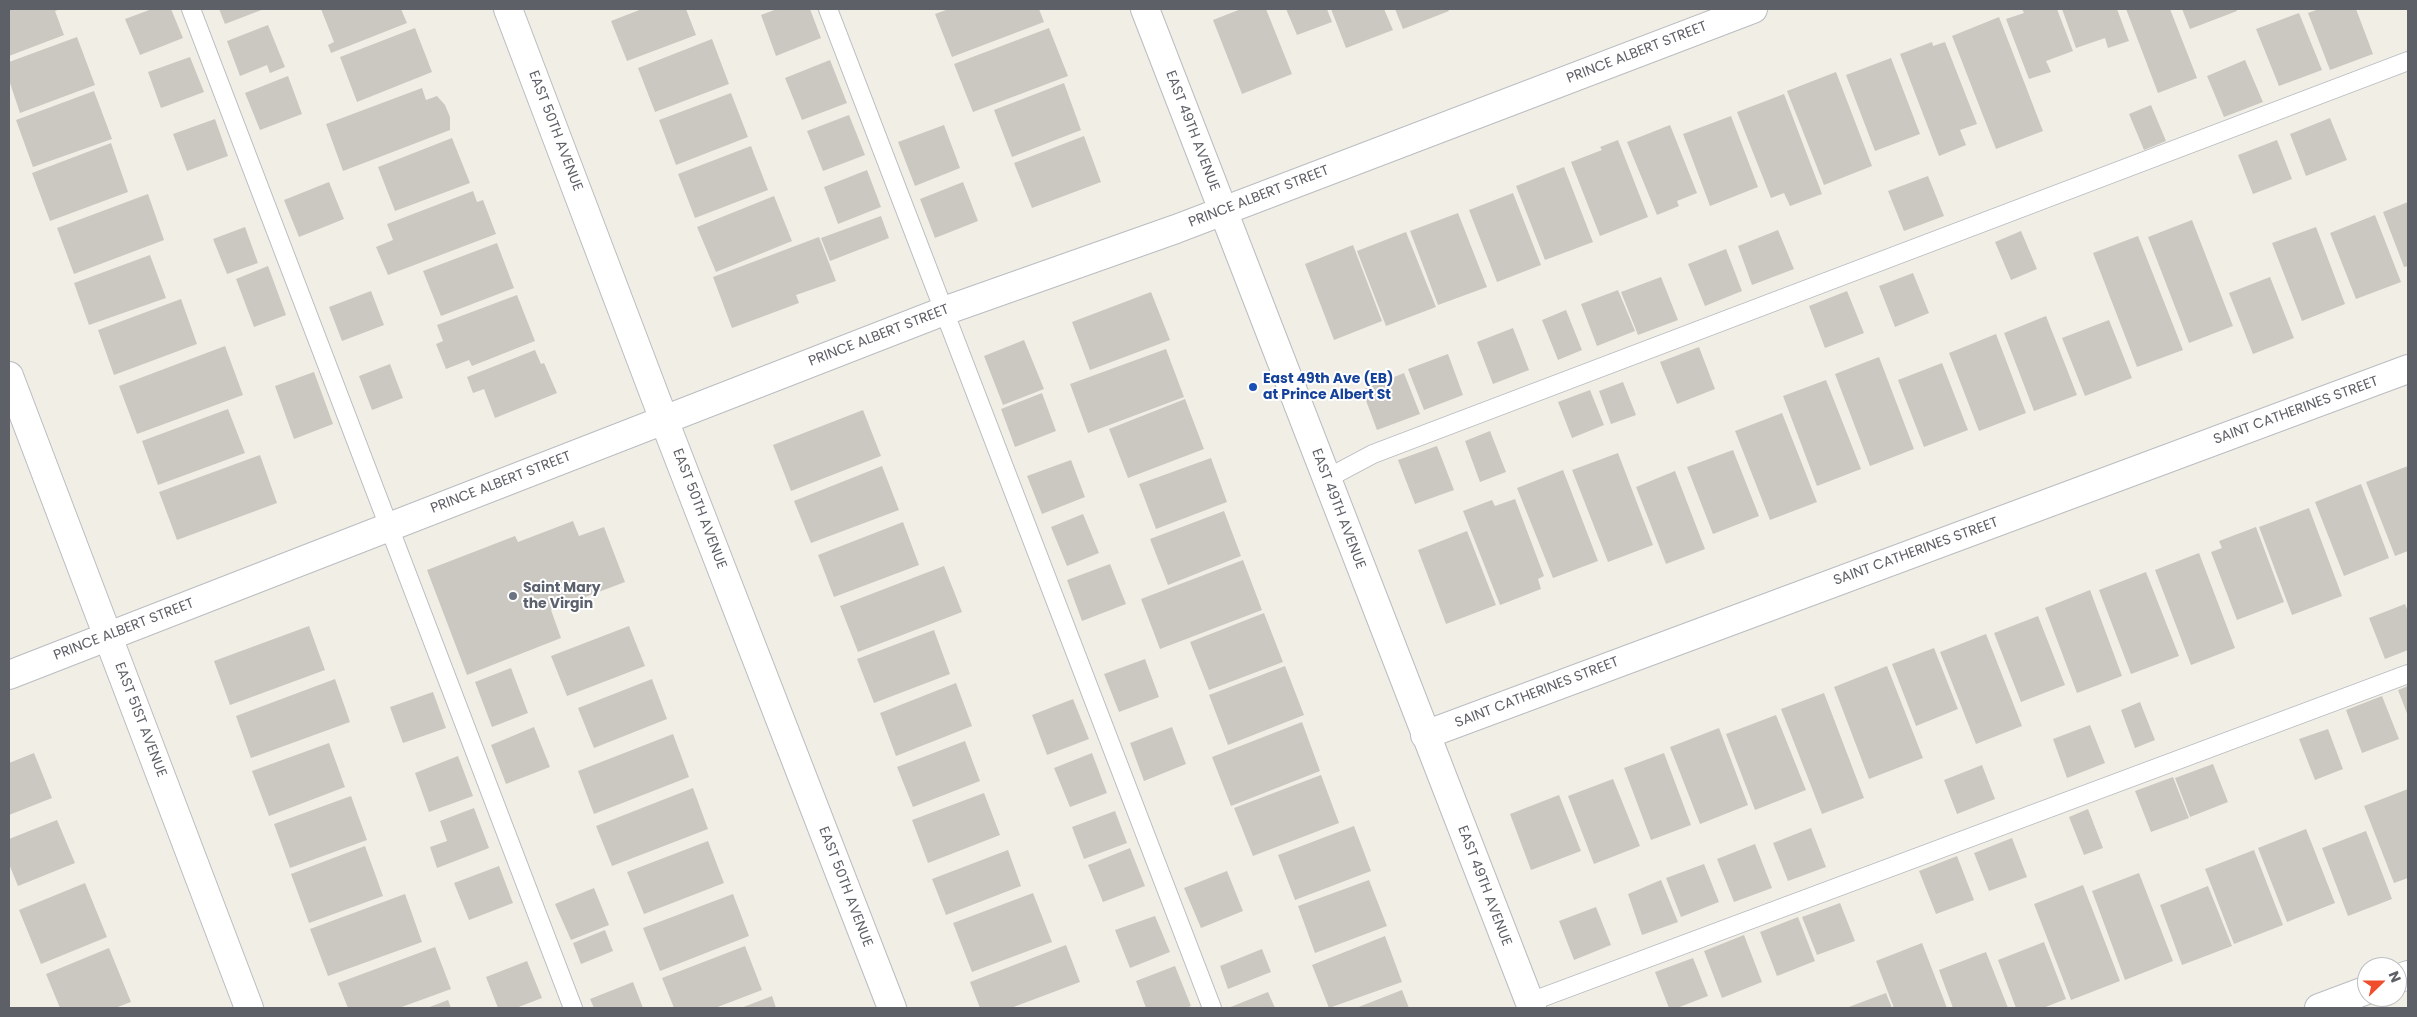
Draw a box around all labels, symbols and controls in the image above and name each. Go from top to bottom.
street label: PRINCE ALBERT STREET [1564,18,1710,88]
street label: EAST 50TH AVENUE [524,69,586,193]
street label: EAST 49TH AVENUE [1161,69,1223,193]
street label: PRINCE ALBERT STREET [1186,162,1332,232]
street label: PRINCE ALBERT STREET [806,301,952,371]
place label: East 49th Ave (EB) at Prince Albert St [1263,371,1394,404]
street label: SAINT CATHERINES STREET [2211,373,2381,449]
marker: East 49th Ave (EB) at Prince Albert St [1247,381,1259,393]
street label: EAST 50TH AVENUE [668,447,730,571]
street label: EAST 49TH AVENUE [1307,447,1369,571]
street label: PRINCE ALBERT STREET [428,448,574,518]
street label: SAINT CATHERINES STREET [1831,514,2001,590]
place label: Saint Mary the Virgin [523,580,601,612]
marker: Saint Mary the Virgin [507,590,519,602]
street label: PRINCE ALBERT STREET [51,595,197,665]
street label: SAINT CATHERINES STREET [1453,654,1621,732]
street label: EAST 51ST AVENUE [110,660,170,780]
street label: EAST 49TH AVENUE [1453,824,1515,948]
street label: EAST 50TH AVENUE [814,825,876,949]
north arrow [2357,957,2407,1007]
text: N [2384,968,2406,985]

